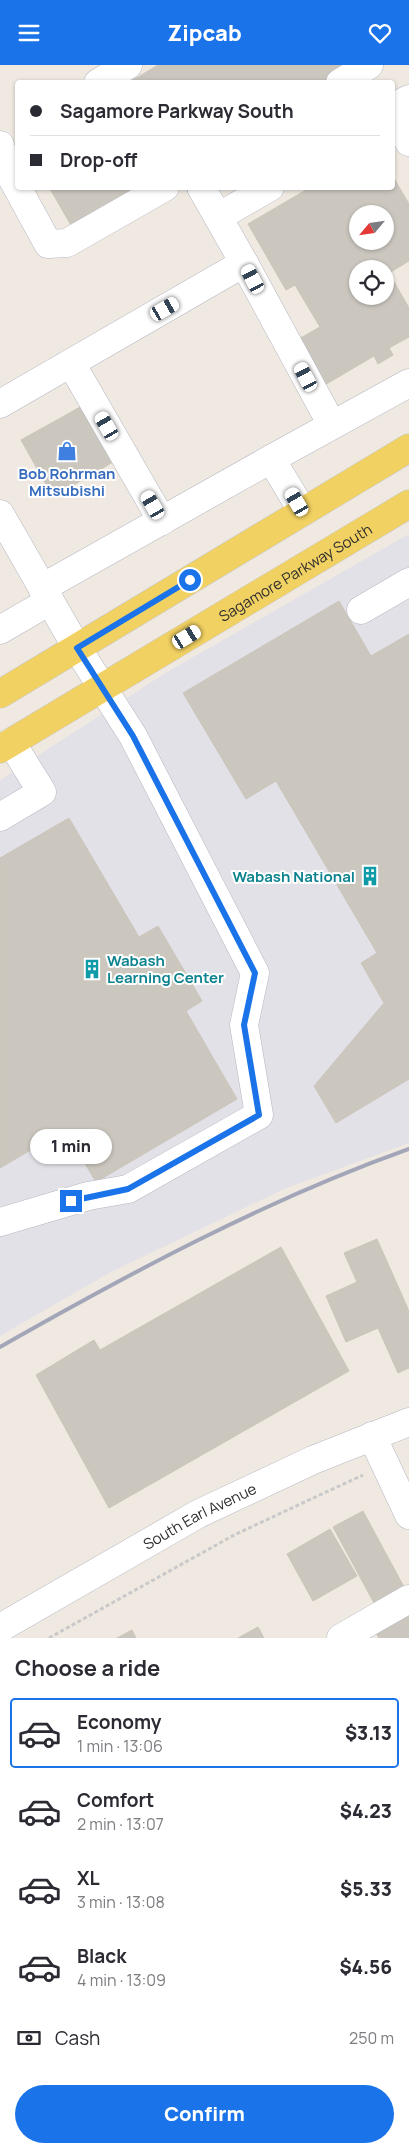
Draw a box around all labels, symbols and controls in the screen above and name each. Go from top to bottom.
text: Zipcab [167,18,242,48]
icon: menu [15,19,43,47]
icon: heart [366,19,394,47]
text: Sagamore Parkway South [60,98,294,124]
text: Drop-off [60,147,137,173]
north arrow [349,205,394,250]
map controls [349,205,394,305]
button: locate [349,260,394,305]
car [239,262,266,296]
car [148,295,181,323]
car [292,360,319,394]
car [93,409,120,443]
shop icon: Bob Rohrman Mitsubishi [56,440,78,462]
place label: Bob Rohrman Mitsubishi [18,463,116,501]
car [283,485,310,519]
car [139,488,166,522]
street label: Sagamore Parkway South [215,518,376,626]
route start [179,569,201,591]
car [170,623,203,651]
building icon: Wabash National [359,865,381,887]
place label: Wabash National [232,866,355,887]
place label: Wabash Learning Center [107,950,224,988]
building icon: Wabash Learning Center [81,958,103,980]
callout: 1 min [30,1129,112,1163]
text: 1 min [51,1135,91,1157]
route end [60,1190,82,1212]
street label: South Earl Avenue [139,1478,260,1554]
text: Choose a ride [15,1653,160,1683]
text: Economy [77,1709,161,1735]
icon: car [17,1711,62,1756]
text: $3.13 [345,1720,392,1746]
text: 1 min · 13:06 [77,1735,163,1757]
text: Comfort [77,1787,154,1813]
icon: car [17,1789,62,1834]
text: $4.23 [340,1798,392,1824]
text: 2 min · 13:07 [77,1813,164,1835]
text: XL [77,1865,100,1891]
icon: car [17,1867,62,1912]
text: $5.33 [340,1876,392,1902]
text: 3 min · 13:08 [77,1891,165,1913]
text: Black [77,1943,126,1969]
icon: car [17,1945,62,1990]
text: $4.56 [339,1954,392,1980]
text: 4 min · 13:09 [77,1969,166,1991]
icon: cash [15,2024,43,2052]
text: Cash [55,2025,100,2051]
text: 250 m [349,2027,394,2049]
button: Confirm [15,2085,394,2143]

